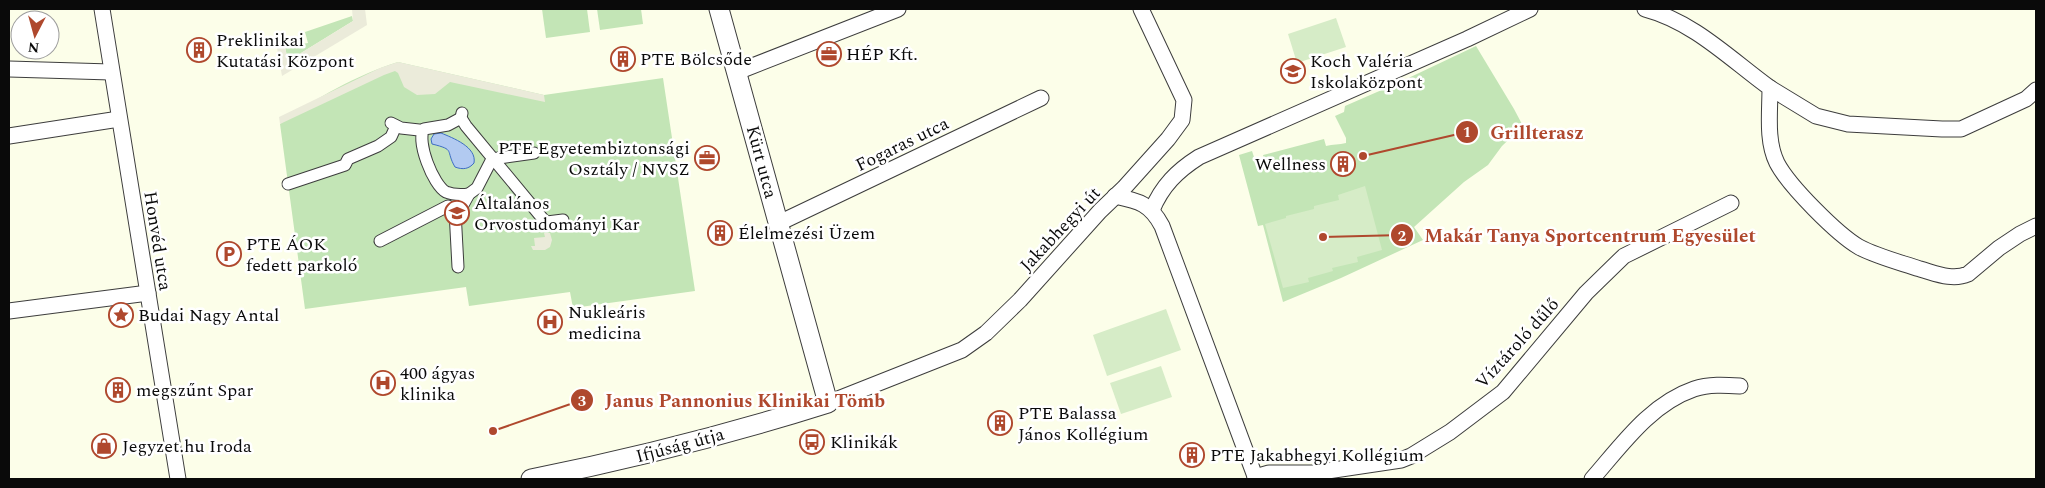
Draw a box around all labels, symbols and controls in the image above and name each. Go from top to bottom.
north arrow [10,10,60,60]
place label: Preklinikai Kutatási Központ [216,27,354,75]
text: N [27,36,40,58]
building icon: Preklinikai Kutatási Központ [186,37,212,63]
office icon: HÉP Kft. [816,41,842,67]
place label: HÉP Kft. [846,41,918,68]
building icon: PTE Bölcsőde [610,46,636,72]
place label: PTE Bölcsőde [640,46,752,73]
place label: Koch Valéria Iskolaközpont [1310,48,1423,96]
school or university icon: Koch Valéria Iskolaközpont [1280,58,1306,84]
street label: Fogaras utca [851,110,954,179]
callout: Grillterasz [1455,115,1593,149]
text: Grillterasz [1490,119,1584,148]
text: 1 [1463,121,1471,144]
street label: Kürt utca [739,123,784,202]
place label: PTE Egyetembiztonsági Osztály / NVSZ [498,135,690,183]
office icon: PTE Egyetembiztonsági Osztály / NVSZ [694,145,720,171]
place label: Wellness [1255,151,1326,178]
building icon: Wellness [1330,151,1356,177]
street label: Jakabhegyi út [1014,181,1107,278]
street label: Honvéd utca [136,189,179,293]
place label: Általános Orvostudományi Kar [474,190,640,238]
school or university icon: Általános Orvostudományi Kar [444,200,470,226]
callout: Makár Tanya Sportcentrum Egyesület [1390,218,1766,252]
building icon: Élelmezési Üzem [707,220,733,246]
place label: Élelmezési Üzem [738,220,875,247]
text: Makár Tanya Sportcentrum Egyesület [1424,222,1756,251]
text: 2 [1398,225,1406,248]
place label: PTE ÁOK fedett parkoló [246,231,358,279]
parking icon: PTE ÁOK fedett parkoló [216,241,242,267]
street label: Víztároló dűlő [1469,292,1566,395]
place label: Nukleáris medicina [568,299,646,347]
place icon: Budai Nagy Antal [108,302,134,328]
place label: Budai Nagy Antal [138,302,279,329]
hospital icon: Nukleáris medicina [537,309,563,335]
place label: 400 ágyas klinika [400,360,475,408]
hospital icon: 400 ágyas klinika [370,370,396,396]
building icon: megszűnt Spar [105,377,131,403]
place label: megszűnt Spar [136,377,253,404]
callout: Janus Pannonius Klinikai Tömb [570,383,895,417]
text: Janus Pannonius Klinikai Tömb [605,387,885,416]
text: 3 [578,390,586,413]
place label: PTE Balassa János Kollégium [1018,400,1148,448]
building icon: PTE Balassa János Kollégium [987,410,1013,436]
street label: Ifjúság útja [633,421,728,470]
bus stop icon: Klinikák [799,429,825,455]
place label: Klinikák [830,429,898,456]
shop icon: Jegyzet.hu Iroda [91,433,117,459]
place label: Jegyzet.hu Iroda [122,433,252,460]
building icon: PTE Jakabhegyi Kollégium [1179,442,1205,468]
place label: PTE Jakabhegyi Kollégium [1210,442,1424,469]

